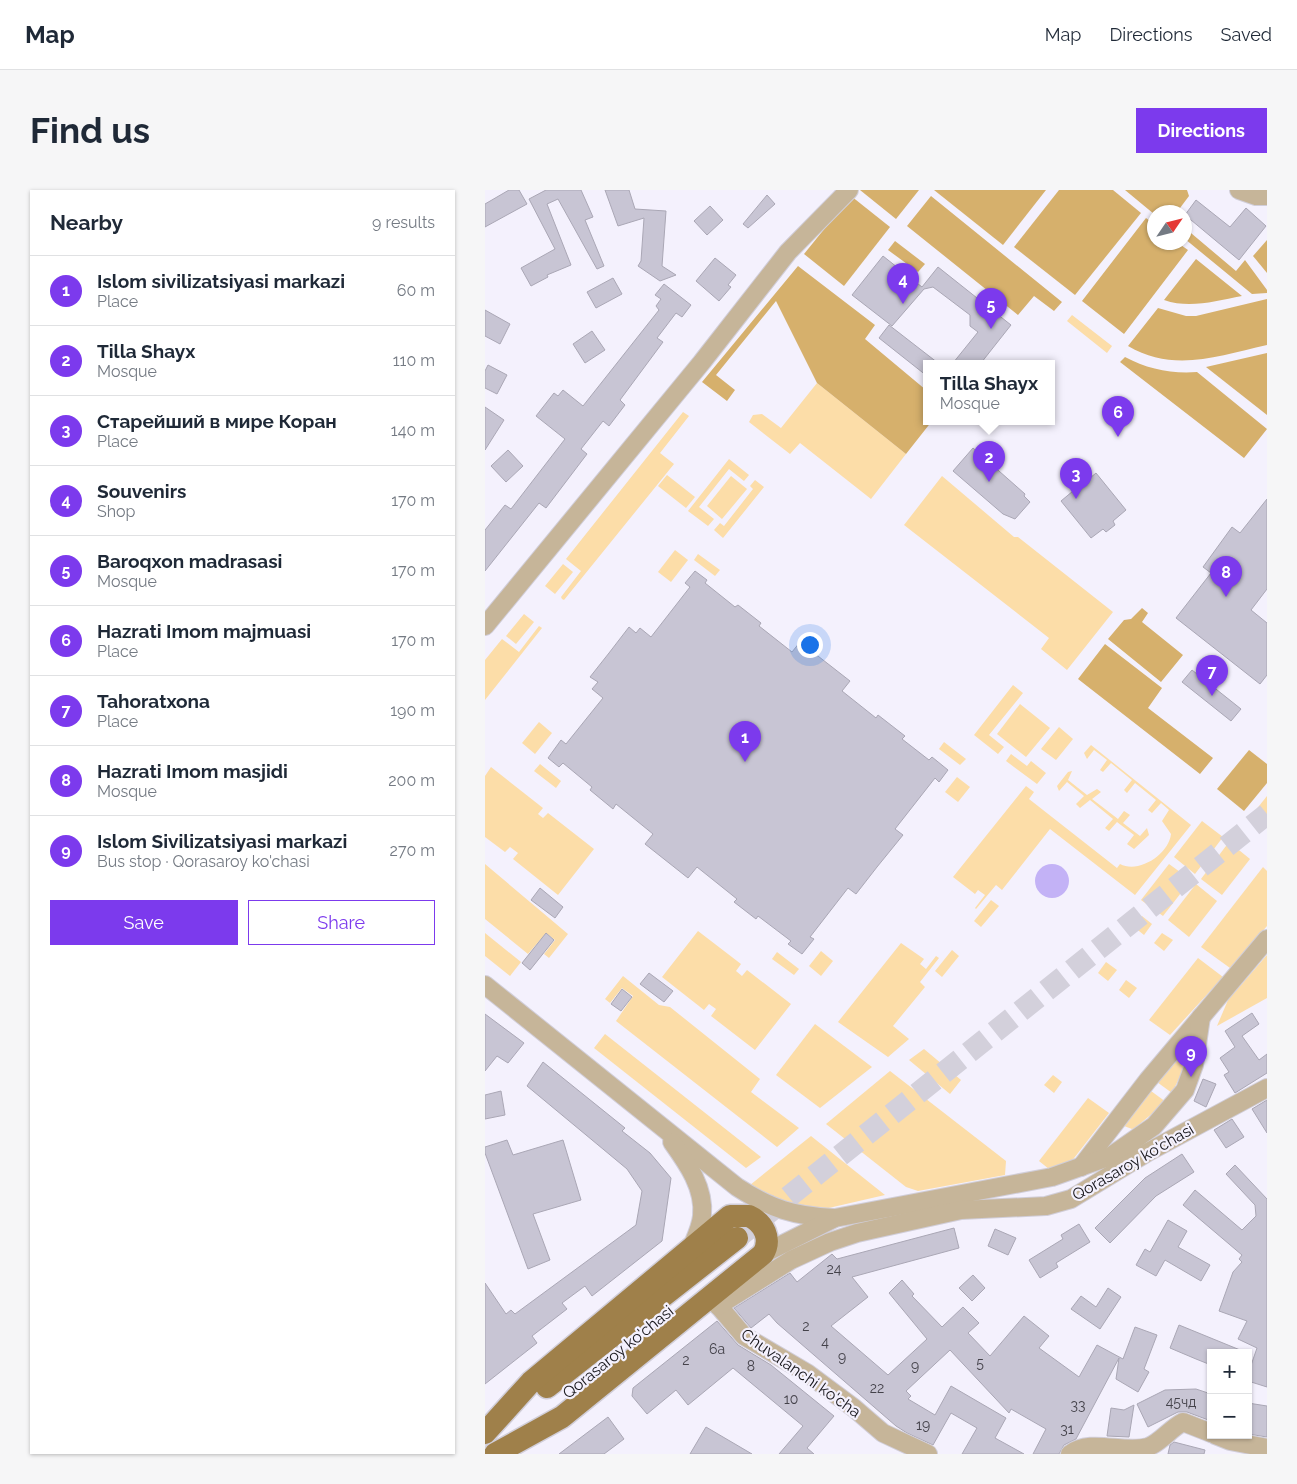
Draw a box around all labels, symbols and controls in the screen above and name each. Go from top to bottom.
text: Map [25,20,75,49]
text: Map [1045,24,1081,45]
text: Directions [1109,24,1193,45]
text: Saved [1221,24,1272,45]
button: Directions [1136,108,1267,153]
text: Find us [30,110,150,151]
north arrow [1147,205,1192,250]
text: Nearby [50,210,123,235]
text: 9 results [372,213,435,232]
pin: 4 [887,263,919,304]
text: Islom sivilizatsiyasi markazi [97,270,345,292]
text: 1 [62,281,70,300]
text: 60 m [397,281,435,300]
pin: 5 [975,288,1007,329]
text: Place [97,292,138,311]
text: Tilla Shayx [97,340,195,362]
text: 2 [61,351,71,370]
text: 110 m [393,351,435,370]
popup [923,360,1055,425]
text: Mosque [97,362,157,381]
text: Tilla Shayx [940,372,1038,394]
text: Mosque [940,394,1000,413]
pin: 6 [1102,396,1134,437]
text: Старейший в мире Коран [97,410,337,432]
text: 3 [62,421,70,440]
text: 140 m [391,421,435,440]
text: Place [97,432,138,451]
pin: 2 [973,441,1005,482]
pin: 3 [1060,458,1092,499]
text: Souvenirs [97,480,186,502]
text: 4 [61,491,71,510]
text: 170 m [391,491,435,510]
text: Shop [97,502,135,521]
text: Baroqxon madrasasi [97,550,282,572]
pin: 8 [1210,556,1242,597]
text: 5 [62,561,70,580]
text: 170 m [391,561,435,580]
text: Mosque [97,572,157,591]
text: Hazrati Imom majmuasi [97,620,311,642]
text: 6 [61,631,71,650]
text: 170 m [391,631,435,650]
your location [797,632,823,658]
text: Place [97,642,138,661]
pin: 7 [1196,655,1228,696]
text: Tahoratxona [97,690,210,712]
text: 7 [62,701,70,720]
text: 190 m [390,701,435,720]
text: Place [97,712,138,731]
pin: 1 [729,721,761,762]
text: Hazrati Imom masjidi [97,760,288,782]
text: 8 [61,771,71,790]
text: 200 m [388,771,435,790]
text: Mosque [97,782,157,801]
text: Islom Sivilizatsiyasi markazi [97,830,347,852]
text: 9 [61,841,71,860]
text: 270 m [390,841,435,860]
text: Bus stop · Qorasaroy ko'chasi [97,852,310,871]
button: Save [50,900,238,945]
button: Share [248,900,435,945]
pin: 9 [1175,1036,1207,1077]
street label: Qorasaroy ko'chasi [1069,1119,1197,1205]
house number: 24 [827,1261,842,1277]
street label: Qorasaroy ko'chasi [559,1301,677,1403]
house number: 2 [802,1318,810,1334]
street label: Chuvalanchi ko'cha [738,1325,864,1421]
house number: 4 [821,1334,829,1350]
house number: 6a [709,1341,725,1357]
house number: 9 [838,1349,846,1365]
map controls [1207,1349,1252,1439]
button: + [1207,1349,1252,1394]
house number: 2 [682,1352,690,1368]
house number: 5 [976,1355,984,1371]
house number: 8 [747,1358,755,1374]
house number: 9 [911,1358,919,1374]
house number: 22 [870,1380,884,1396]
house number: 10 [784,1391,798,1407]
house number: 45чд [1166,1394,1196,1410]
button: − [1207,1394,1252,1439]
house number: 33 [1071,1397,1085,1413]
house number: 19 [916,1417,930,1433]
house number: 31 [1060,1421,1074,1437]

